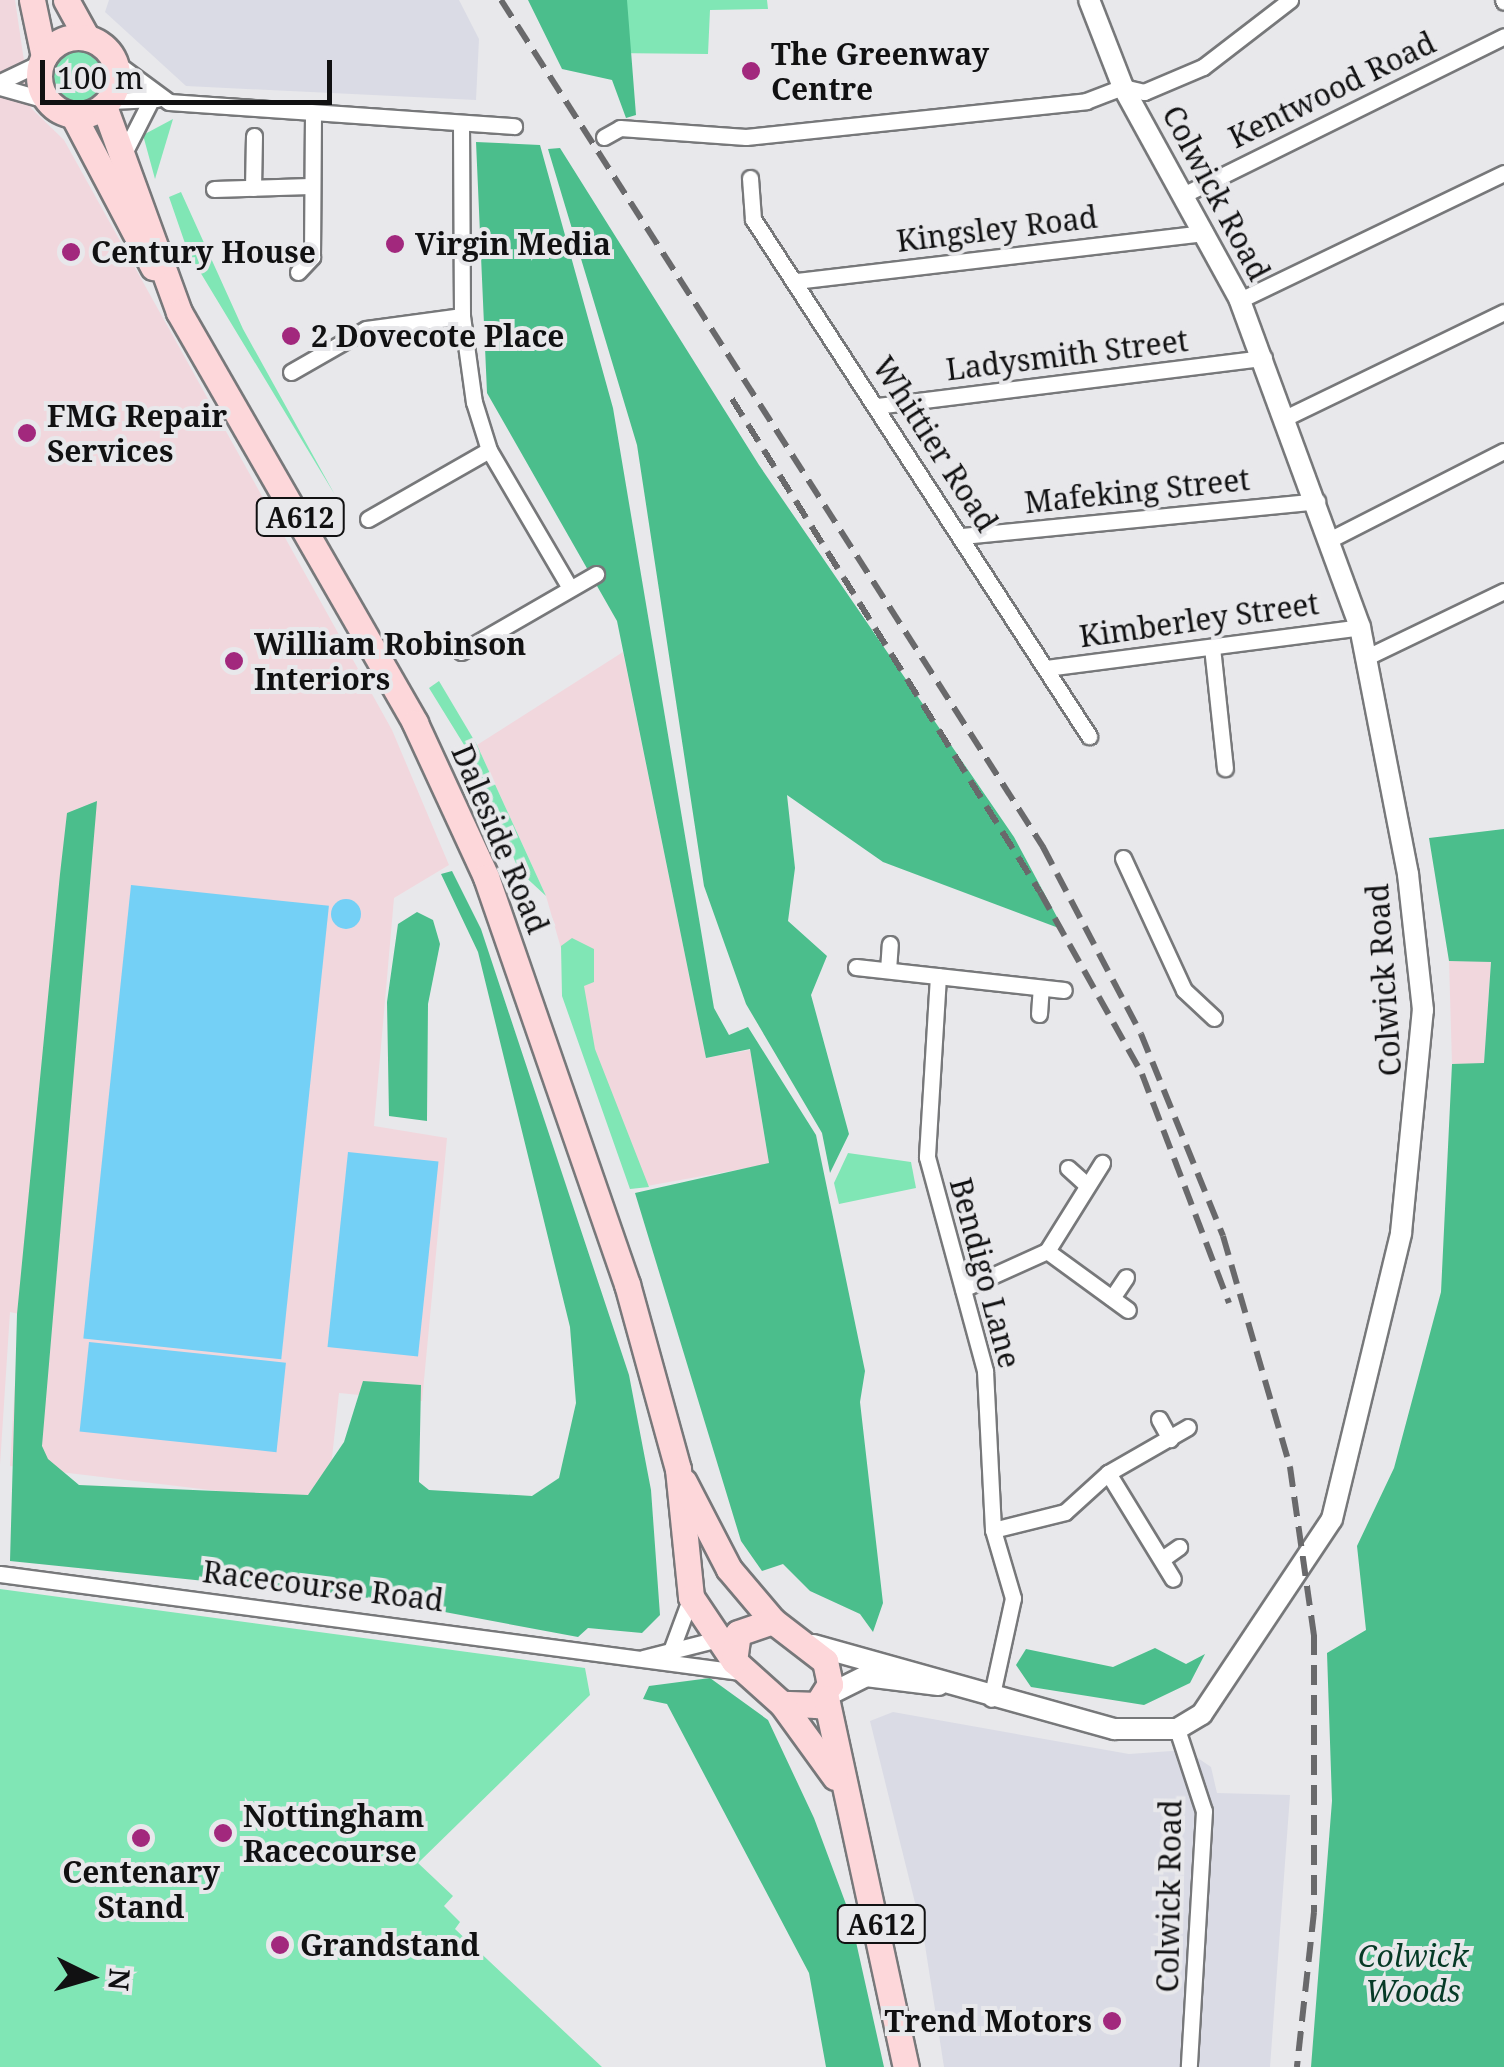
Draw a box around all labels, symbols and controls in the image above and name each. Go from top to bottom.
street label: Kentwood Road [1223,24,1441,156]
place label: The Greenway Centre [771,36,989,106]
scale bar [45,40,338,102]
text: 100 m [57,57,143,98]
marker: The Greenway Centre [740,60,762,82]
street label: Colwick Road [1155,99,1277,287]
street label: Kingsley Road [895,199,1099,259]
place label: Virgin Media [415,226,611,262]
marker: Virgin Media [384,233,406,255]
place label: Century House [91,234,316,270]
marker: Century House [60,241,82,263]
place label: 2 Dovecote Place [311,318,565,354]
street label: Ladysmith Street [944,322,1190,388]
marker: 2 Dovecote Place [280,325,302,347]
street label: Whittier Road [865,350,1005,538]
place label: FMG Repair Services [47,398,227,468]
marker: FMG Repair Services [16,422,38,444]
street label: Mafeking Street [1023,461,1251,521]
road number: A612 [255,494,345,540]
street label: Kimberley Street [1077,585,1321,655]
place label: William Robinson Interiors [254,626,526,696]
marker: William Robinson Interiors [223,650,245,672]
street label: Daleside Road [444,739,556,939]
street label: Colwick Road [1359,883,1409,1077]
street label: Bendigo Lane [942,1174,1028,1372]
street label: Racecourse Road [201,1553,445,1619]
place label: Nottingham Racecourse [243,1798,424,1868]
street label: Colwick Road [1149,1799,1189,1993]
marker: Nottingham Racecourse [212,1822,234,1844]
marker: Centenary Stand [130,1827,152,1849]
place label: Centenary Stand [62,1854,220,1924]
road number: A612 [836,1901,926,1947]
north arrow [40,1927,140,2027]
place label: Grandstand [300,1927,480,1963]
marker: Grandstand [269,1934,291,1956]
park label: Colwick Woods [1358,1938,1468,2008]
text: N [100,1967,140,1992]
place label: Trend Motors [885,2003,1092,2039]
marker: Trend Motors [1101,2010,1123,2032]

